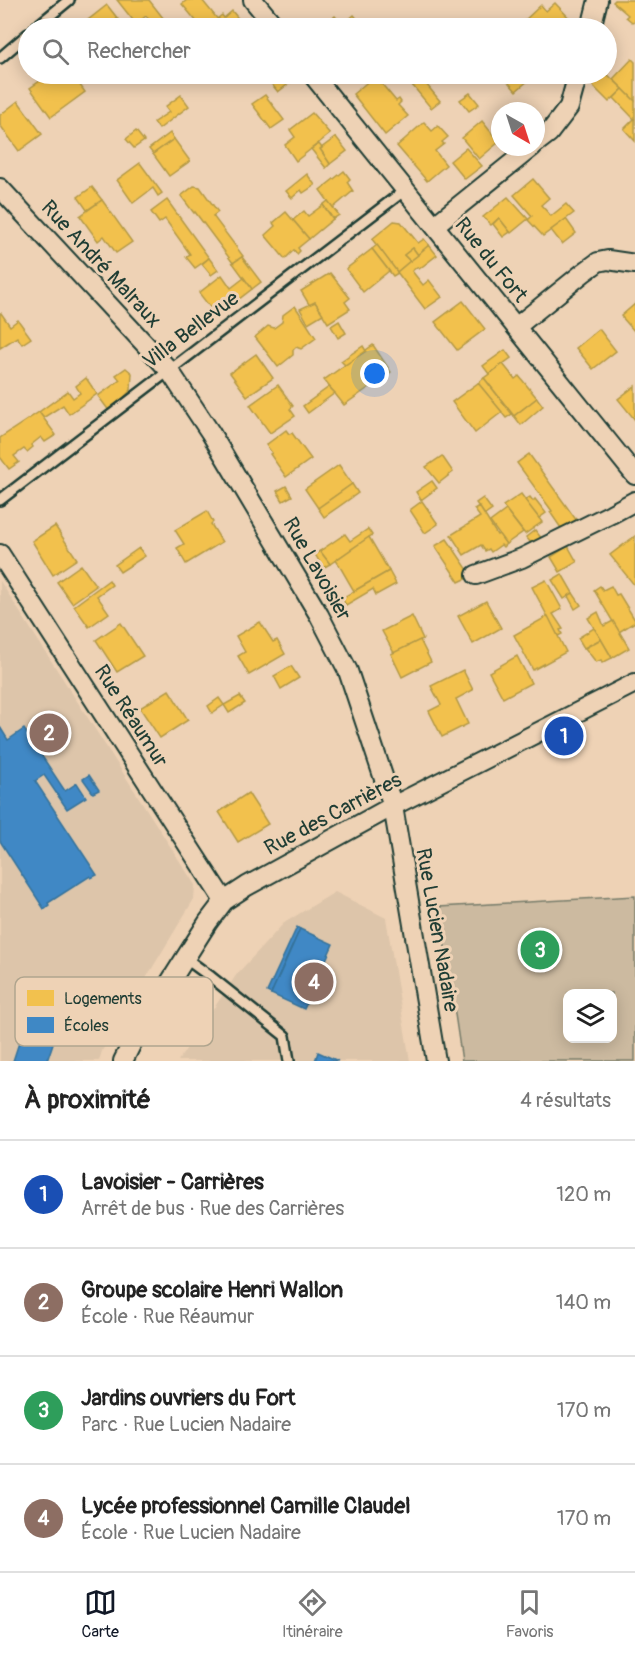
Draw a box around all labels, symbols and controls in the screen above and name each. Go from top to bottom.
search box [18,18,617,84]
icon: search [39,35,72,68]
text: Rechercher [87,37,191,65]
north arrow [491,102,545,156]
street label: Rue André Malraux [35,195,167,333]
street label: Rue du Fort [448,212,534,308]
street label: Villa Bellevue [138,285,245,375]
your location [360,359,389,388]
street label: Rue Lavoisier [277,513,358,626]
street label: Rue Réaumur [88,660,174,773]
pin: 2 [29,710,68,756]
pin: 1 [544,714,584,758]
street label: Rue des Carrières [260,766,407,862]
street label: Rue Lucien Nadaire [409,846,465,1015]
pin: 3 [520,928,560,972]
pin: 4 [294,960,334,1004]
legend [15,977,213,1046]
text: Logements [64,989,142,1009]
map controls [563,989,617,1043]
button: layers [563,989,617,1043]
text: Écoles [64,1016,109,1036]
text: À proximité [24,1084,151,1116]
text: 4 résultats [520,1088,611,1113]
text: Lavoisier - Carrières [81,1168,264,1196]
text: 1 [40,1182,47,1207]
text: 120 m [556,1182,611,1207]
text: Arrêt de bus · Rue des Carrières [81,1196,344,1221]
text: Groupe scolaire Henri Wallon [81,1276,343,1304]
text: 2 [38,1290,49,1315]
text: 140 m [556,1290,611,1315]
text: École · Rue Réaumur [81,1304,254,1329]
text: Jardins ouvriers du Fort [81,1384,295,1412]
text: 3 [38,1398,49,1423]
text: 170 m [557,1398,611,1423]
text: Parc · Rue Lucien Nadaire [81,1412,291,1437]
text: Lycée professionnel Camille Claudel [81,1492,410,1520]
text: 4 [38,1506,49,1531]
text: 170 m [557,1506,611,1531]
text: École · Rue Lucien Nadaire [81,1520,301,1545]
tab: Carte [82,1586,119,1642]
tab: Itinéraire [282,1586,343,1642]
tab: Favoris [506,1586,553,1642]

